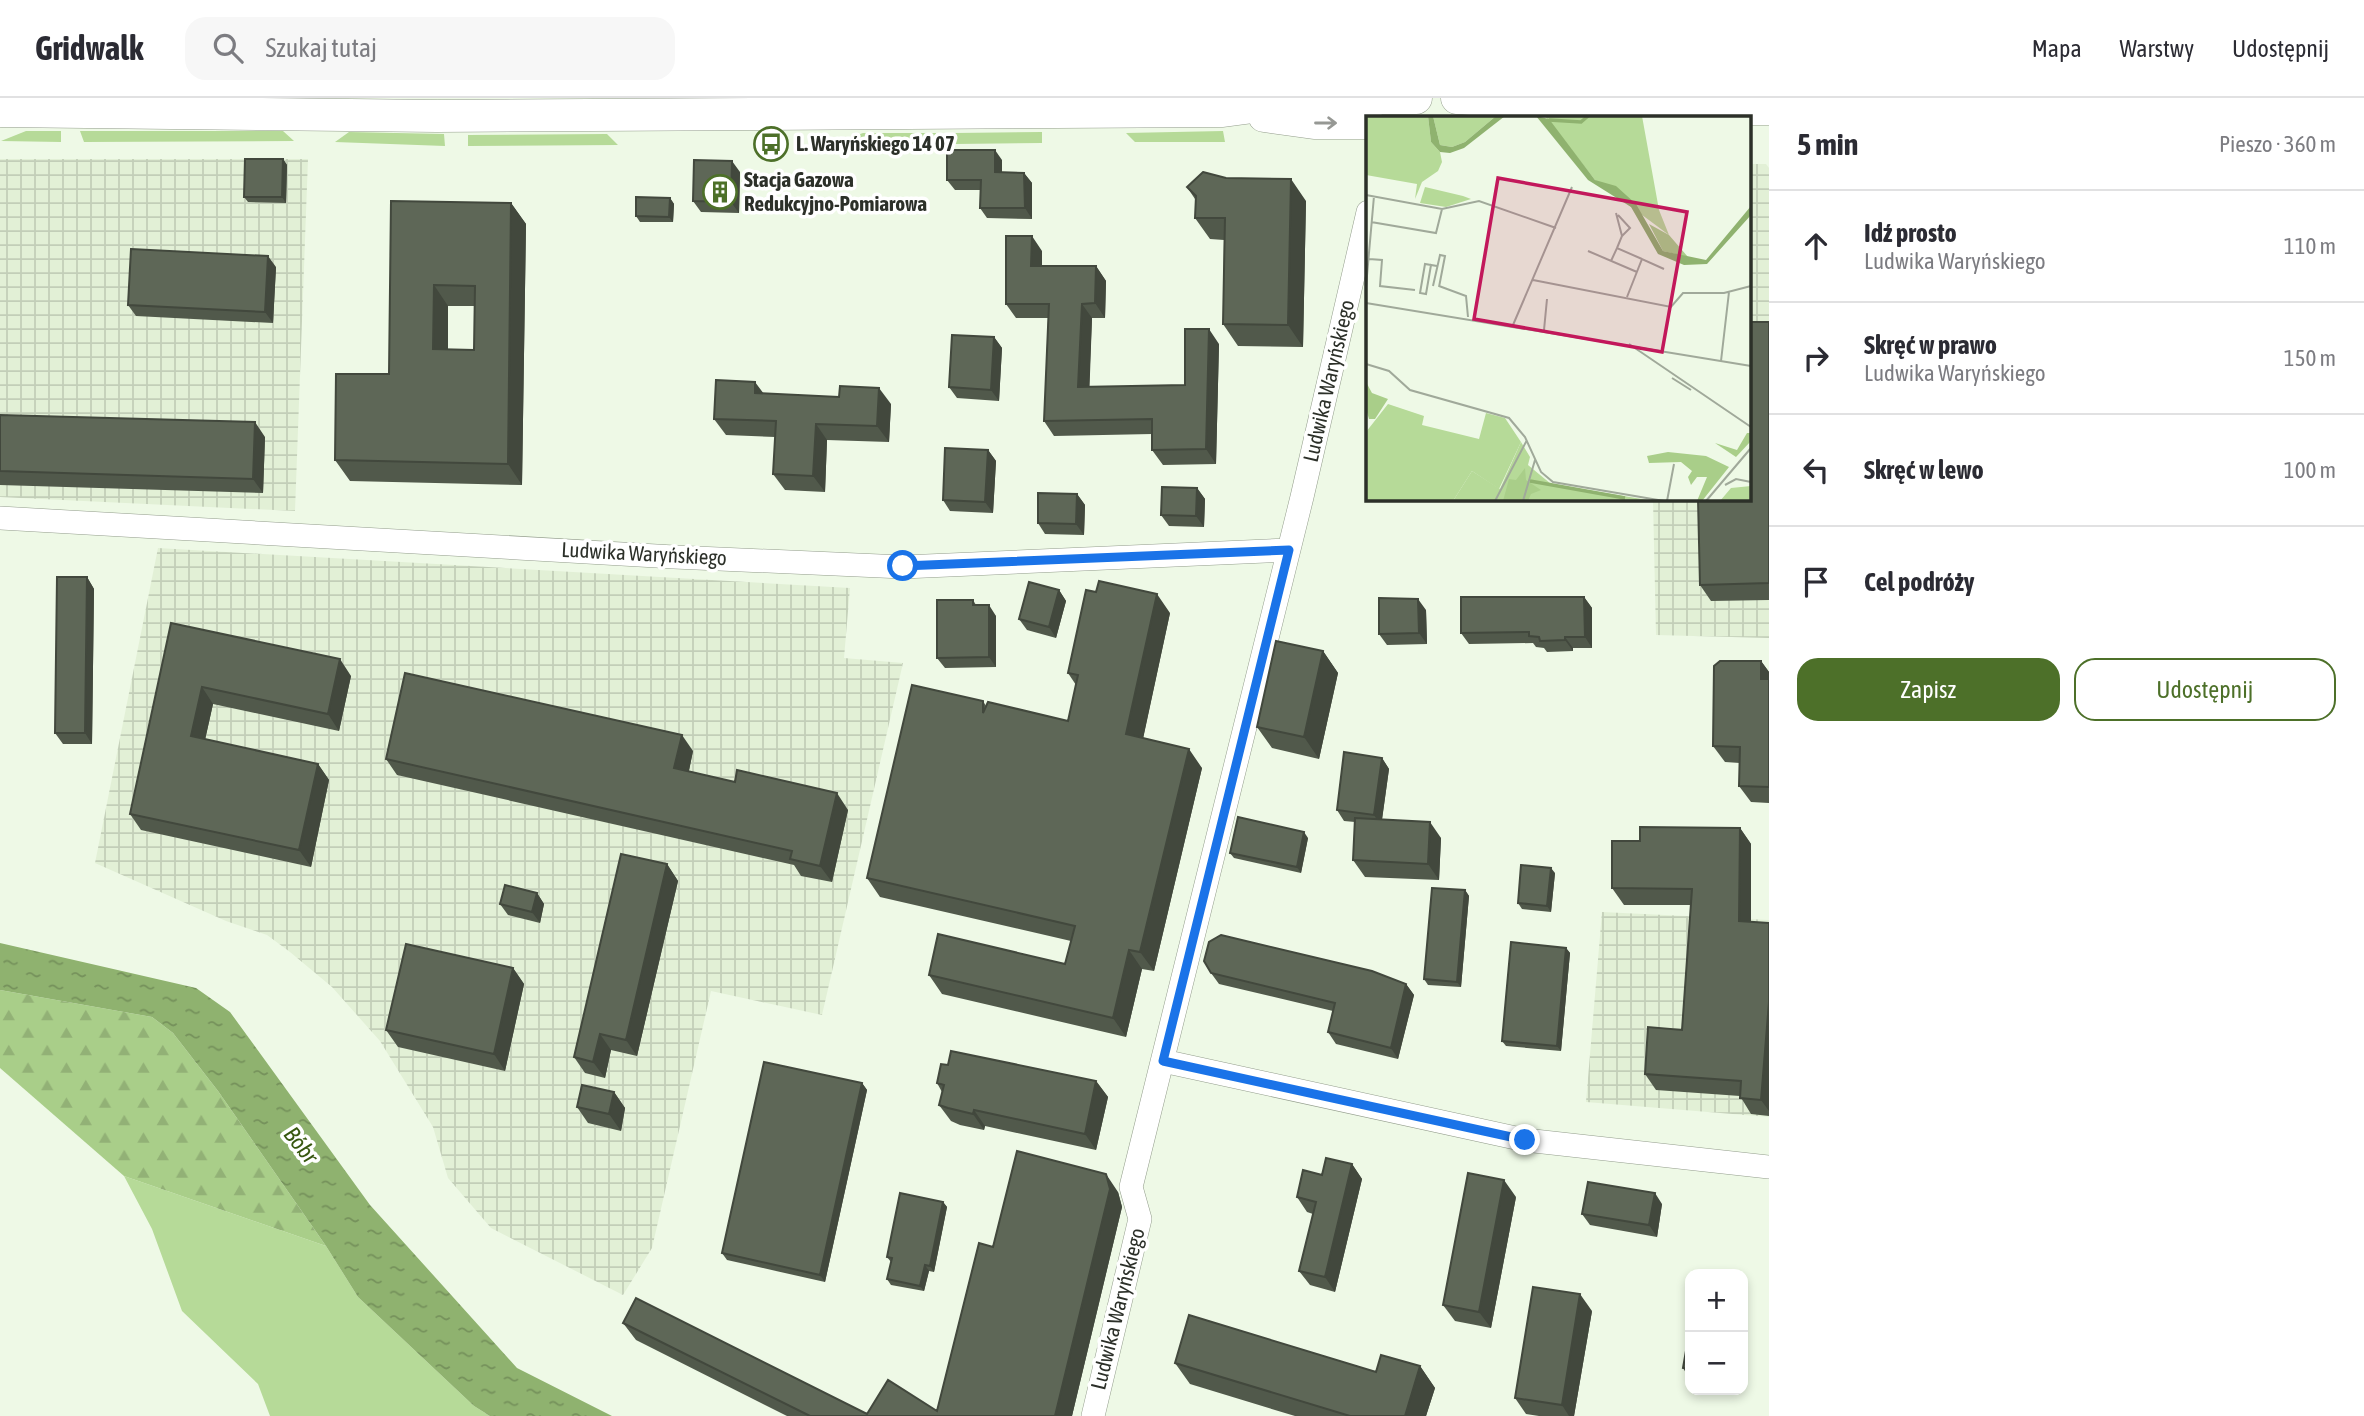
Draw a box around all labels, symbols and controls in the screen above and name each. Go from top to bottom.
search box [185,17,675,80]
text: Gridwalk [35,29,143,67]
icon: search [209,29,247,67]
text: Szukaj tutaj [265,33,377,63]
text: Mapa [2032,35,2082,62]
text: Warstwy [2120,35,2194,62]
text: Udostępnij [2232,35,2329,62]
one-way arrow [1314,116,1337,130]
inset map [1366,116,1752,500]
bus stop icon: L. Waryńskiego 14 07 [752,125,790,163]
text: 5 min [1797,127,1858,161]
place label: L. Waryńskiego 14 07 [796,131,955,155]
text: Pieszo · 360 m [2219,131,2336,157]
place label: Stacja Gazowa Redukcyjno-Pomiarowa [744,167,927,215]
building icon: Stacja Gazowa Redukcyjno-Pomiarowa [701,173,739,211]
text: Idź prosto [1864,218,1957,248]
icon: ahead [1797,227,1835,265]
text: 110 m [2284,233,2336,259]
text: Ludwika Waryńskiego [1864,248,2046,274]
street label: Ludwika Waryńskiego [1298,297,1358,464]
text: Skręć w prawo [1864,330,1997,360]
icon: right [1797,339,1835,377]
text: 150 m [2284,345,2336,371]
text: Ludwika Waryńskiego [1864,360,2046,386]
icon: left [1797,451,1835,489]
text: Skręć w lewo [1864,455,1984,485]
text: 100 m [2284,457,2336,483]
street label: Ludwika Waryńskiego [561,537,727,569]
route start [887,550,918,581]
icon: arrive [1797,563,1835,601]
text: Cel podróży [1864,567,1975,597]
button: Zapisz [1797,658,2060,721]
button: Udostępnij [2074,658,2336,721]
water label: Bóbr [279,1121,324,1169]
route end [1509,1124,1540,1155]
street label: Ludwika Waryńskiego [1085,1225,1149,1392]
map controls [1685,1269,1748,1395]
button: + [1685,1269,1748,1332]
button: − [1685,1332,1748,1395]

